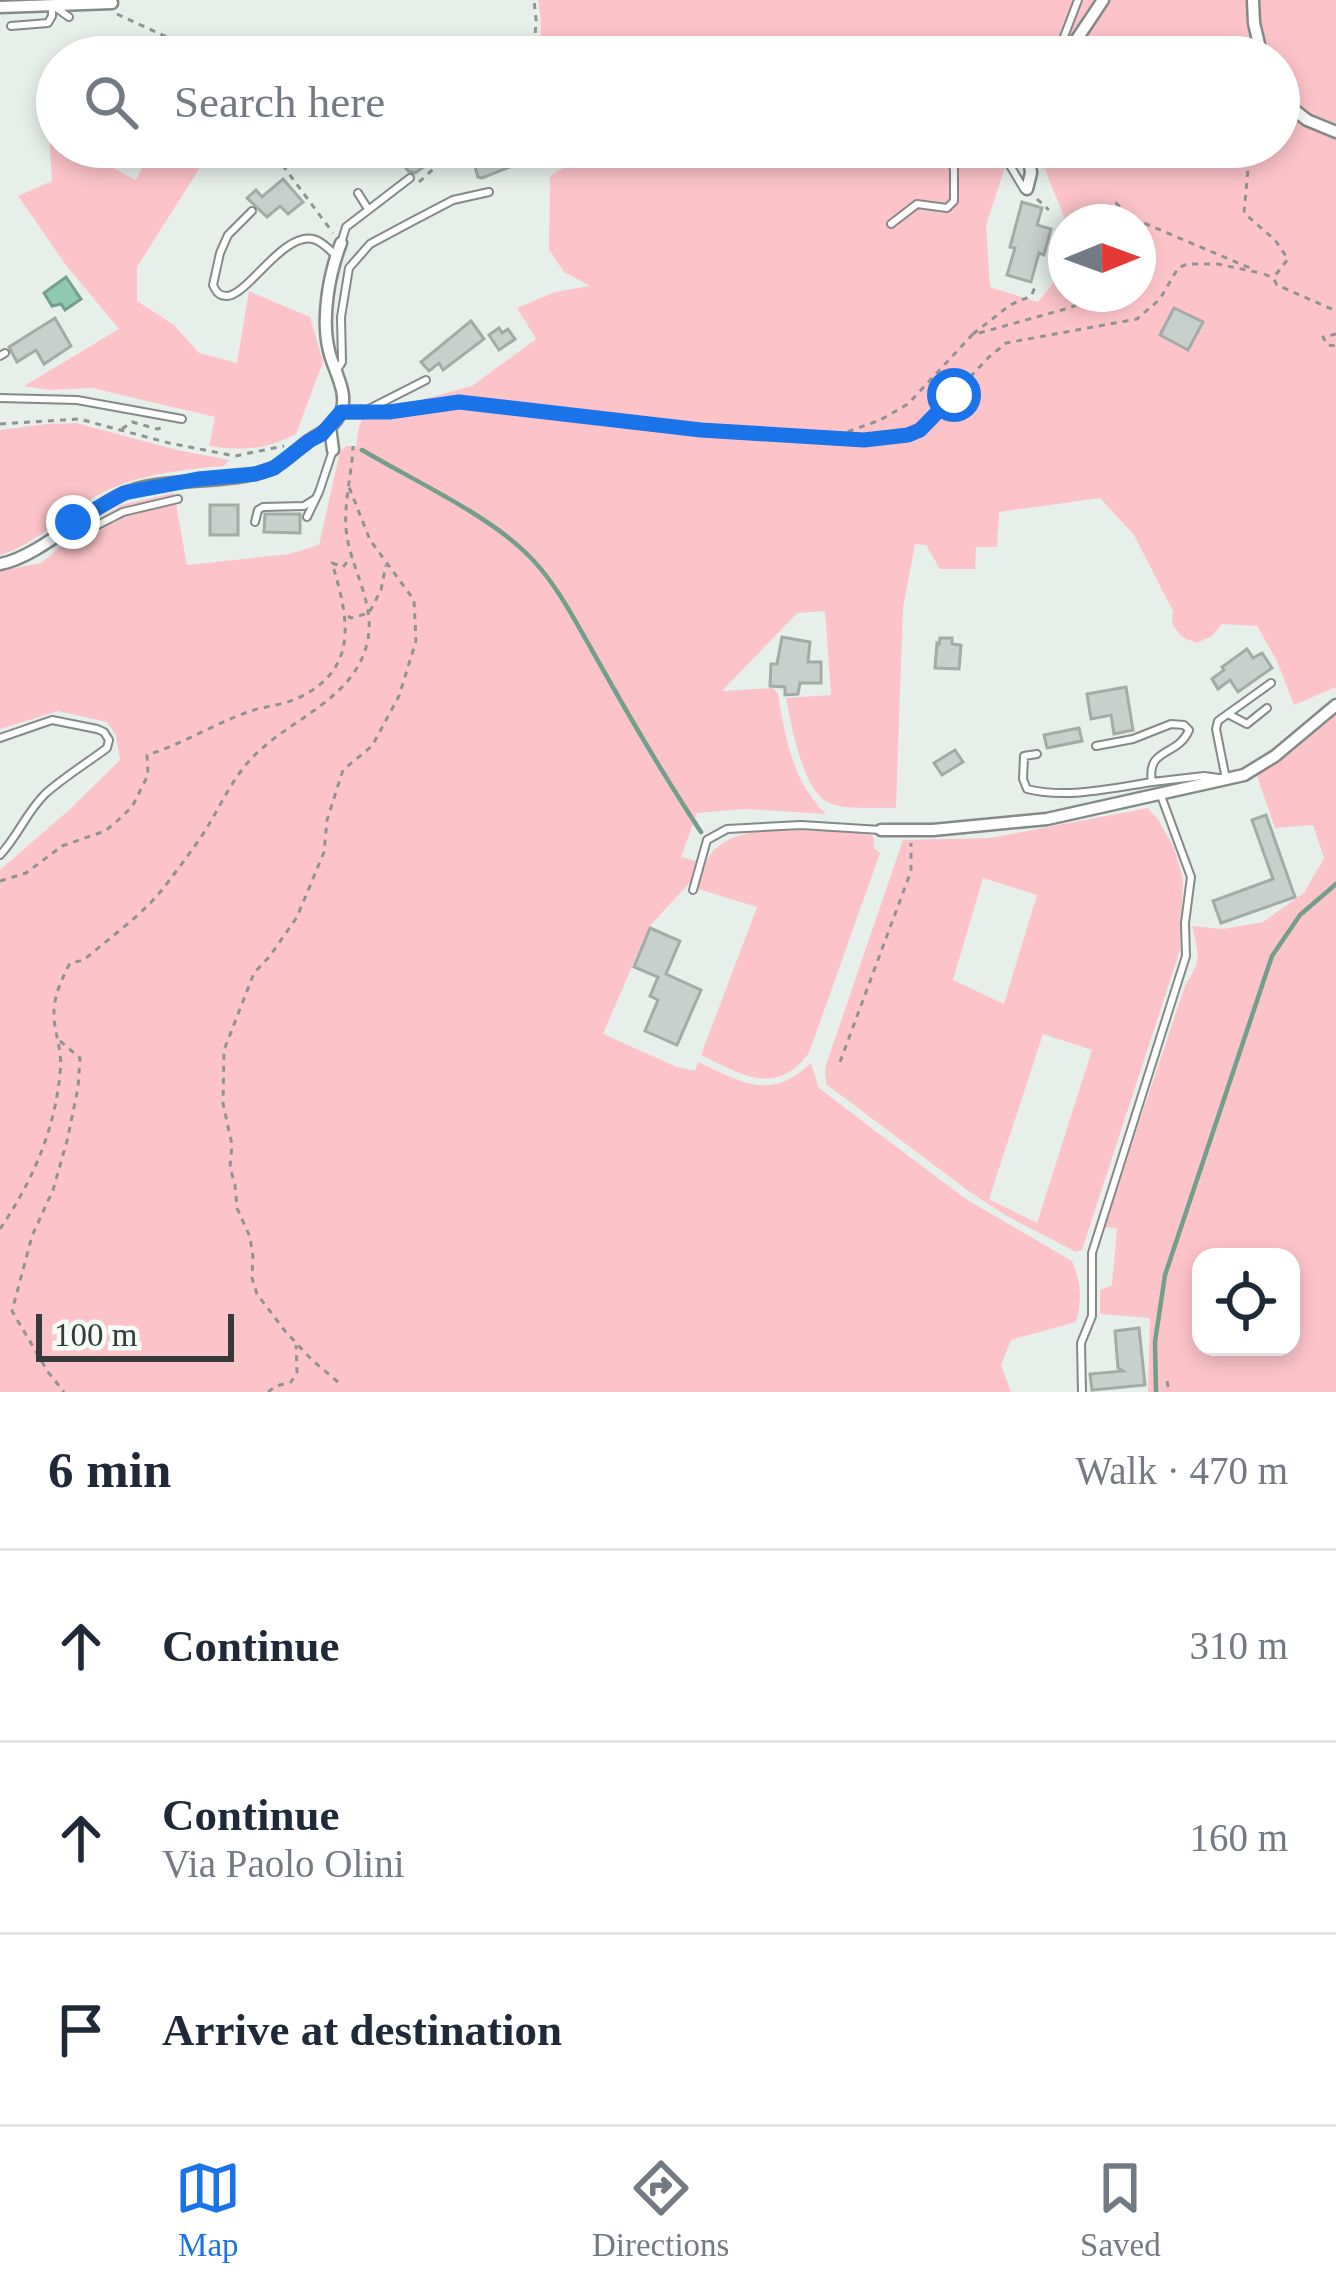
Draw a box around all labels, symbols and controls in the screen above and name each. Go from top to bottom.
search box [36,36,1300,168]
icon: search [78,69,144,135]
text: Search here [174,77,385,127]
north arrow [1048,204,1156,312]
route start [927,368,981,422]
route end [46,495,100,549]
map controls [1192,1248,1300,1356]
button: locate [1192,1248,1300,1356]
scale bar [36,1308,234,1361]
text: 100 m [54,1317,137,1353]
text: 6 min [48,1442,171,1498]
text: Walk · 470 m [1076,1449,1288,1492]
icon: ahead [48,1613,114,1679]
text: Continue [162,1621,340,1671]
text: 310 m [1189,1624,1288,1667]
text: Continue [162,1790,340,1840]
icon: ahead [48,1805,114,1871]
text: 160 m [1189,1816,1288,1859]
text: Via Paolo Olini [162,1842,404,1885]
icon: arrive [48,1997,114,2063]
text: Arrive at destination [162,2005,562,2055]
tab: Map [175,2155,241,2264]
tab: Directions [592,2155,729,2264]
tab: Saved [1080,2155,1161,2264]

